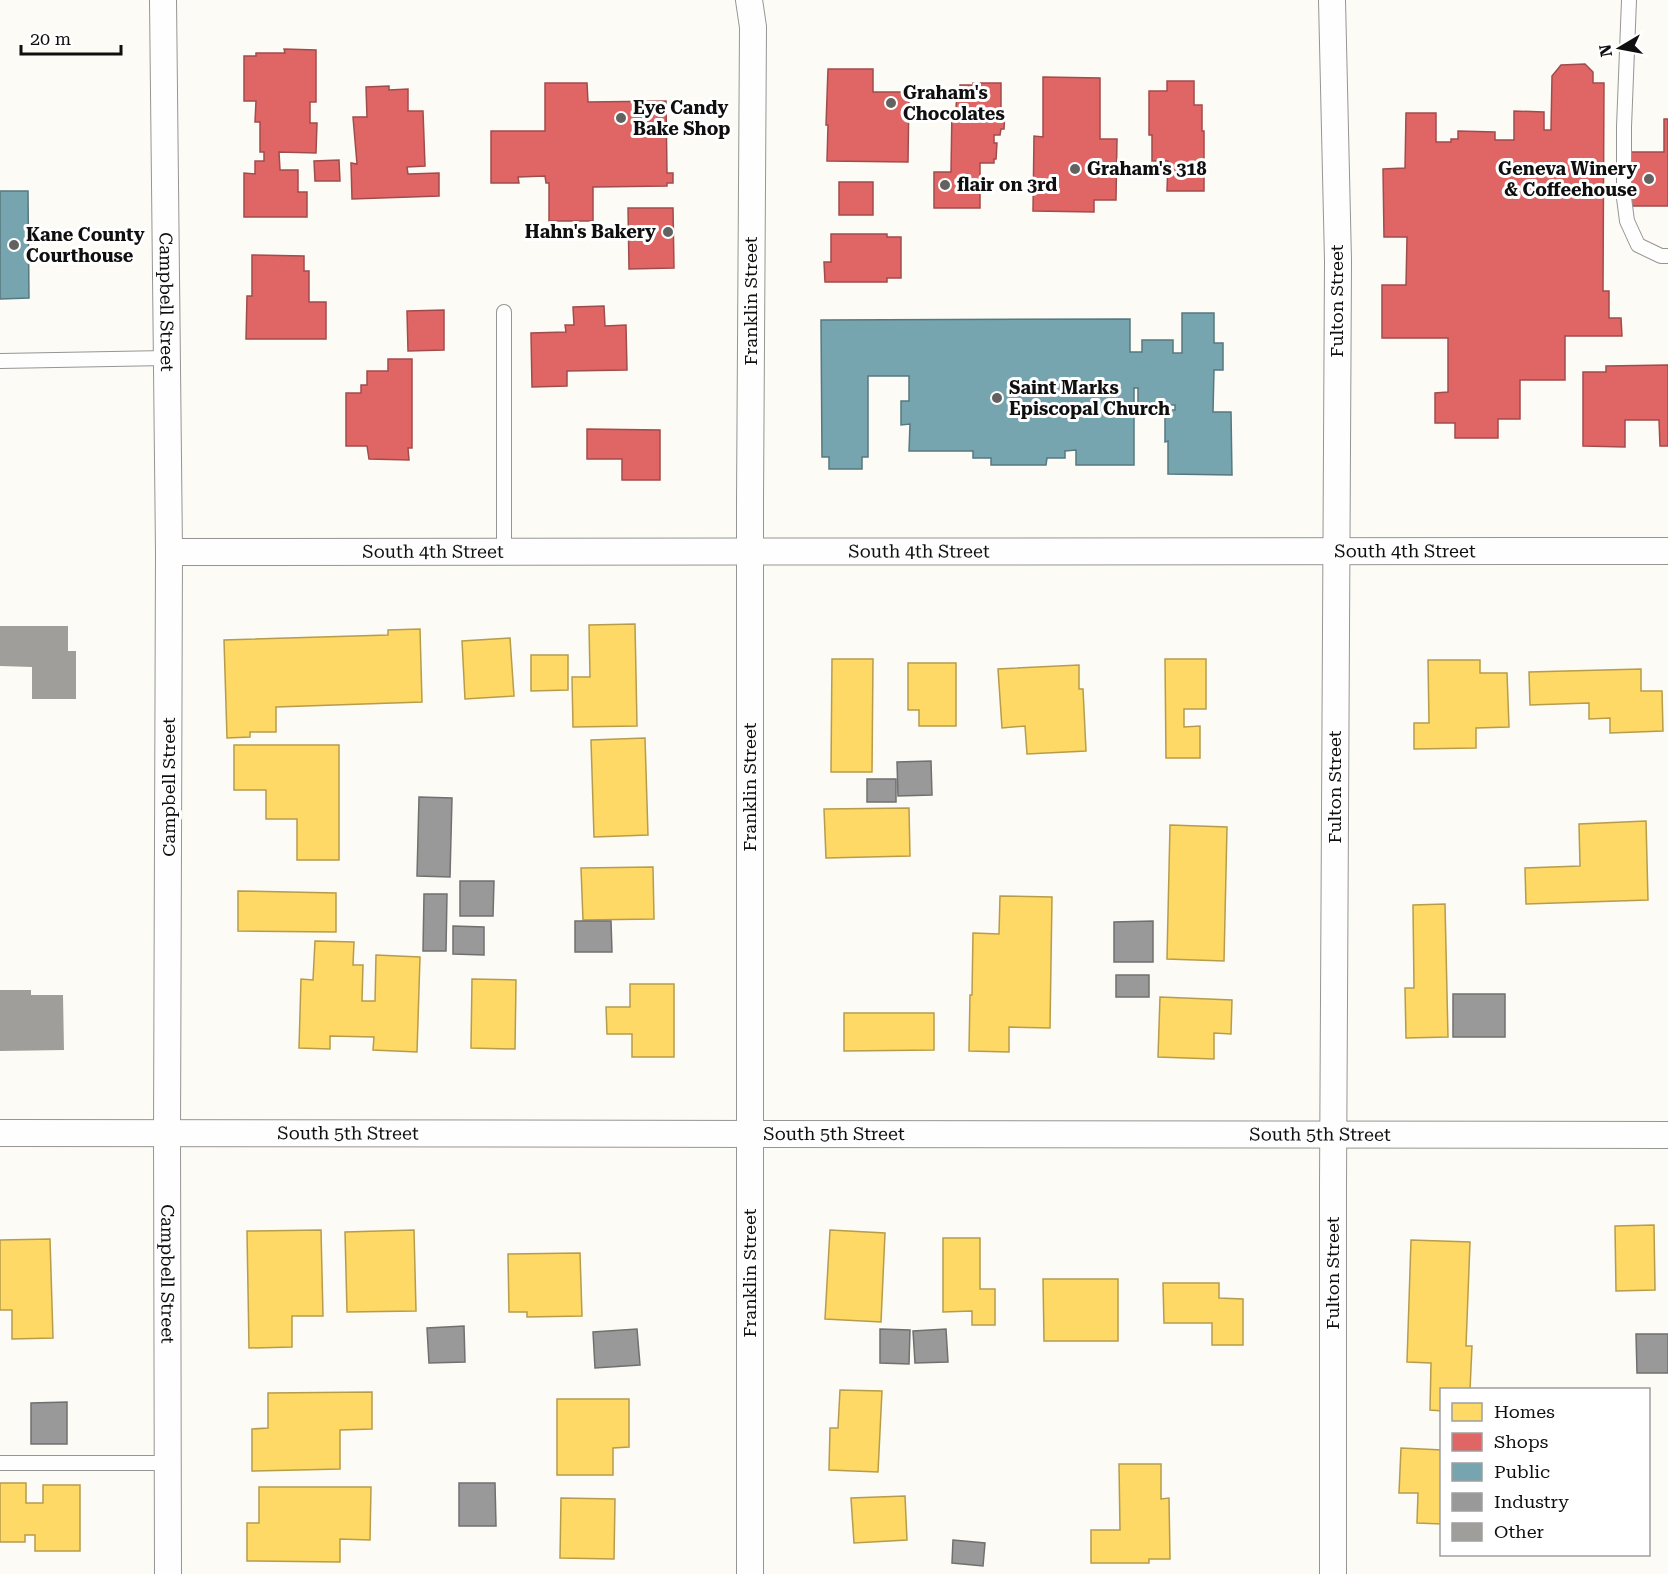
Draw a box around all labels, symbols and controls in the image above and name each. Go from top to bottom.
scale bar [21,18,122,56]
north arrow [1590,18,1650,78]
text: 20 m [30,28,71,49]
text: N [1595,43,1616,58]
place label: Graham's Chocolates [903,82,1005,124]
marker: Graham's Chocolates [884,96,898,110]
place label: Eye Candy Bake Shop [633,97,730,139]
marker: Eye Candy Bake Shop [614,111,628,125]
place label: Graham's 318 [1087,158,1206,179]
place label: Geneva Winery & Coffeehouse [1498,158,1637,200]
marker: Graham's 318 [1068,162,1082,176]
marker: Geneva Winery & Coffeehouse [1642,172,1656,186]
place label: flair on 3rd [957,174,1057,195]
marker: flair on 3rd [938,178,952,192]
place label: Hahn's Bakery [525,221,656,242]
place label: Kane County Courthouse [26,224,145,266]
marker: Hahn's Bakery [661,225,675,239]
street label: Campbell Street [156,232,178,372]
street label: Franklin Street [740,236,761,366]
marker: Kane County Courthouse [7,238,21,252]
street label: Fulton Street [1326,244,1347,357]
place label: Saint Marks Episcopal Church [1009,377,1170,419]
marker: Saint Marks Episcopal Church [990,391,1004,405]
street label: South 4th Street [848,540,990,562]
street label: South 4th Street [1334,540,1476,561]
street label: South 4th Street [362,541,504,562]
street label: Campbell Street [158,717,179,857]
street label: Franklin Street [739,722,760,852]
street label: Fulton Street [1324,730,1345,843]
street label: South 5th Street [277,1122,419,1144]
street label: South 5th Street [763,1123,905,1144]
street label: South 5th Street [1249,1123,1391,1145]
street label: Campbell Street [157,1204,178,1344]
street label: Franklin Street [739,1208,760,1338]
street label: Fulton Street [1322,1216,1343,1329]
legend [1440,1388,1650,1556]
text: Homes [1494,1401,1555,1422]
text: Shops [1494,1431,1548,1452]
text: Public [1494,1461,1550,1482]
text: Industry [1494,1491,1569,1512]
text: Other [1494,1521,1544,1542]

